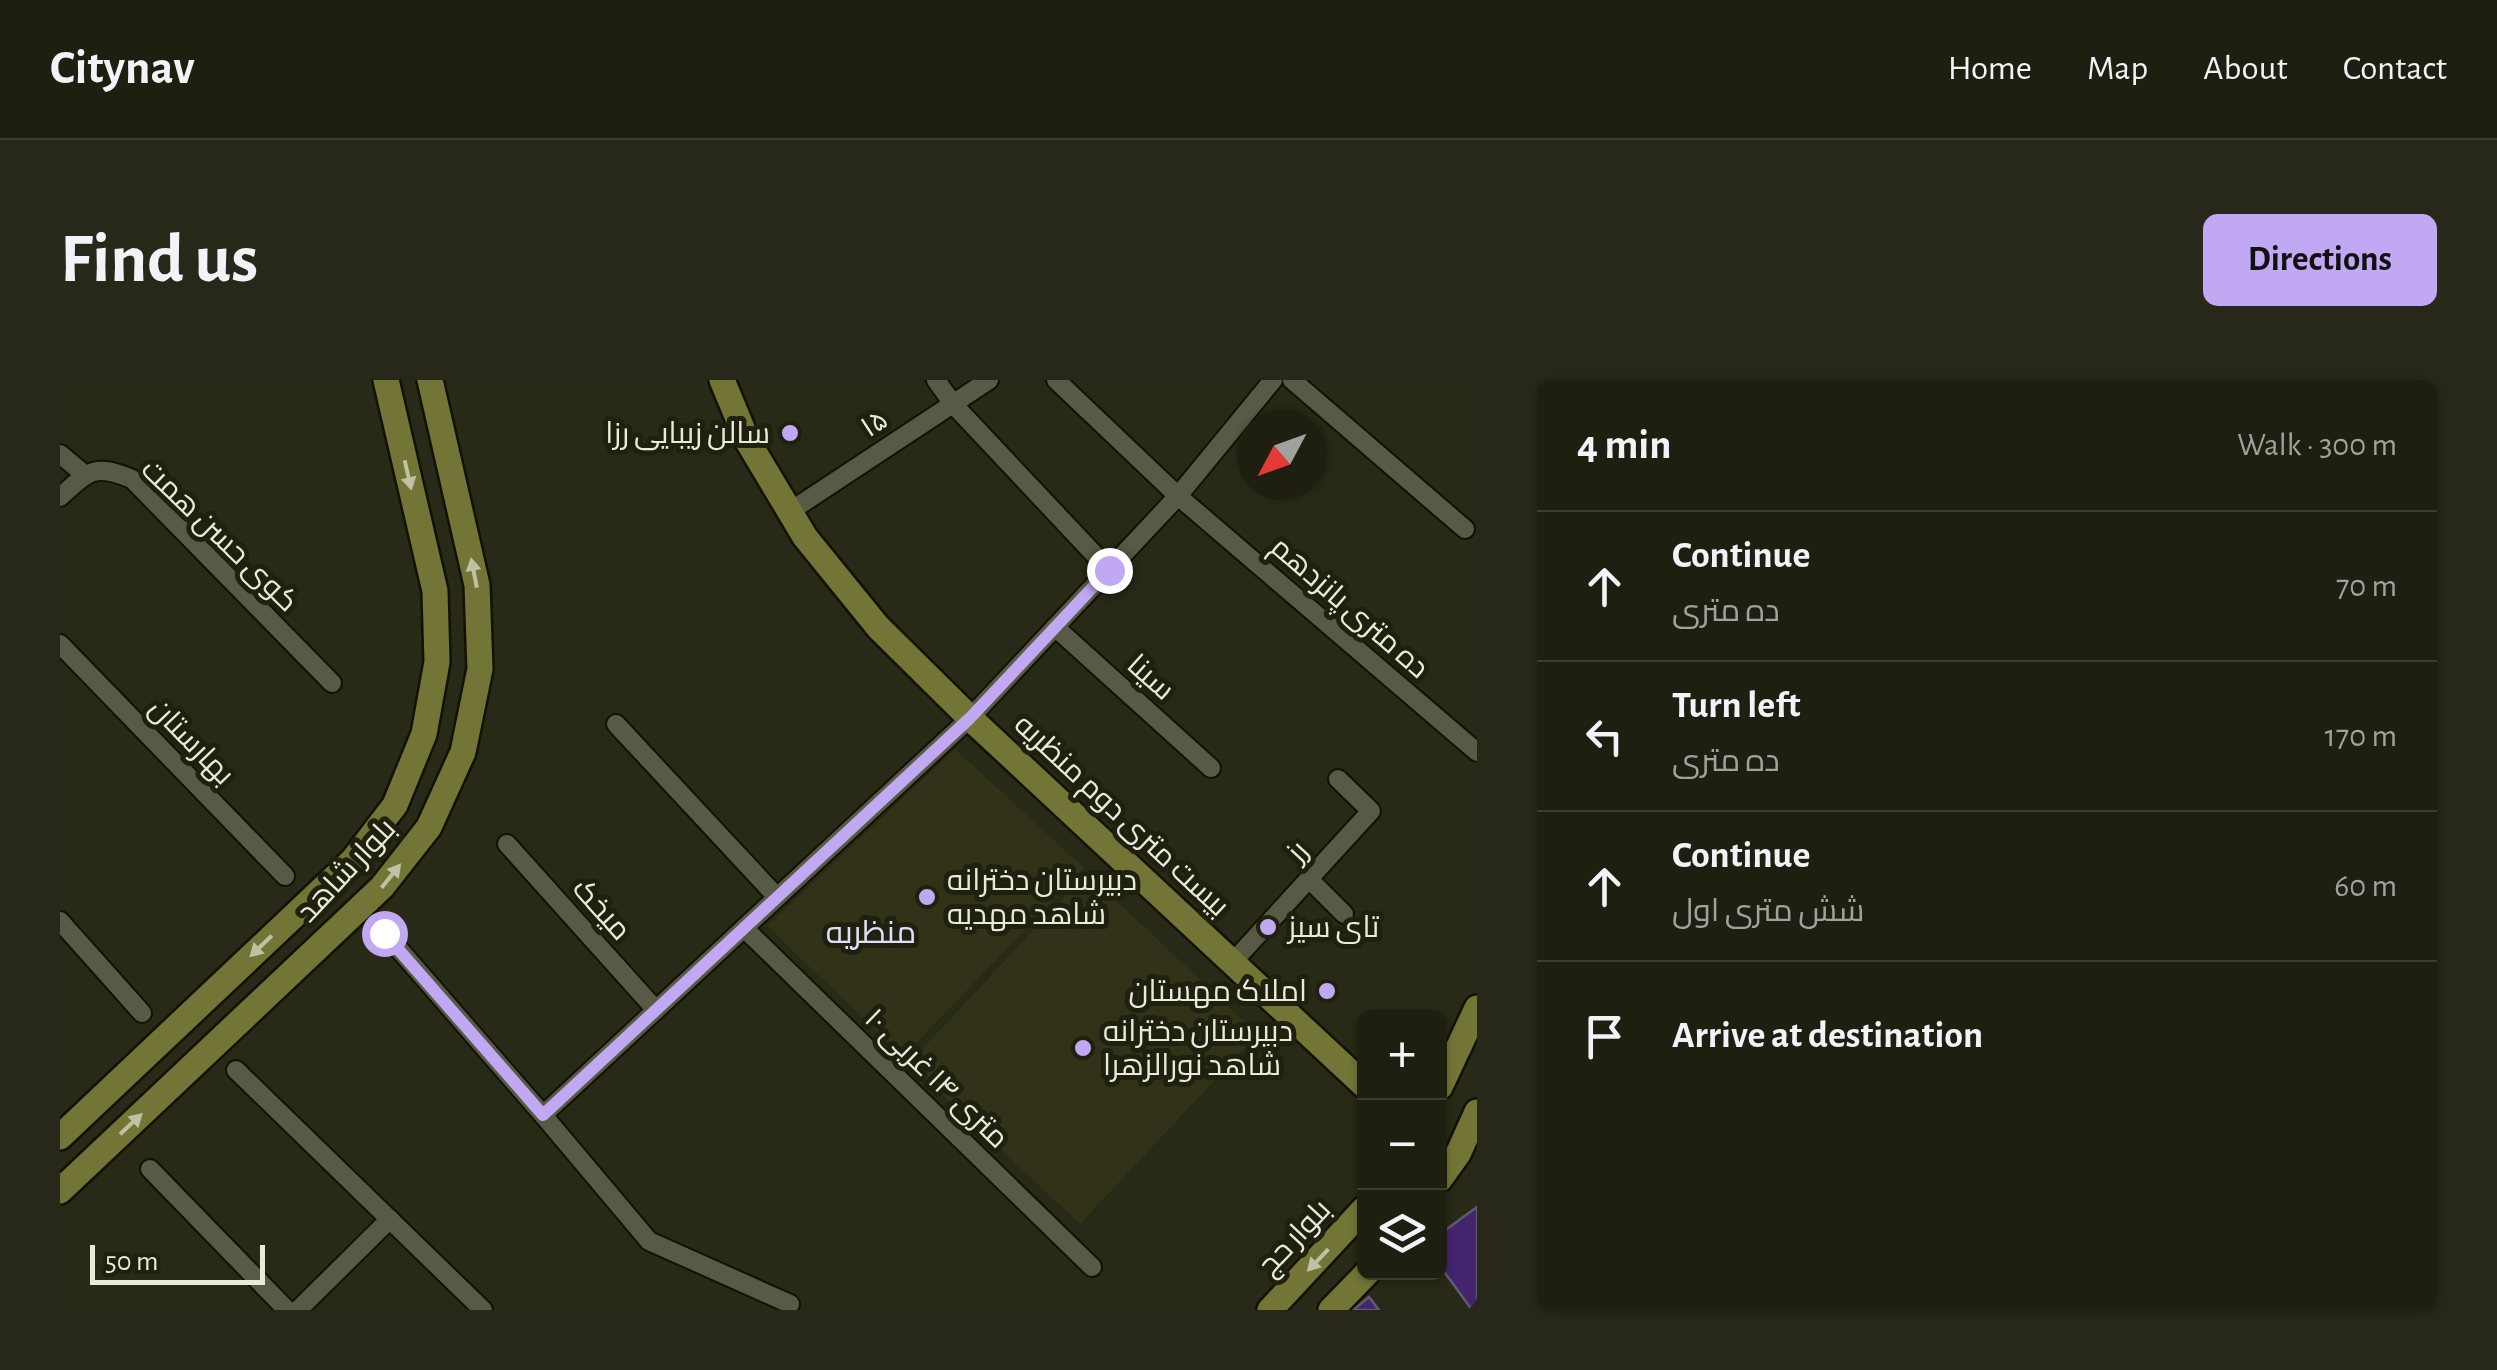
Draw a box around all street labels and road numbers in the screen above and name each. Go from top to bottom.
street label: ۱۵ [856,404,893,443]
street label: کوی حسن همت [134,454,303,619]
street label: ده متری پانزدهم [1262,532,1434,687]
street label: سینا [1121,649,1179,706]
street label: بهارستان [142,693,239,792]
street label: بیست متری دوم منظریه [1006,709,1234,925]
street label: بلوار شاهد [292,813,402,929]
street label: رز [1280,836,1315,870]
street label: میخک [566,873,636,946]
street label: ۱۰ متری ۱۴ غربی [858,1003,1014,1156]
street label: بلوار حج [1253,1194,1340,1284]

